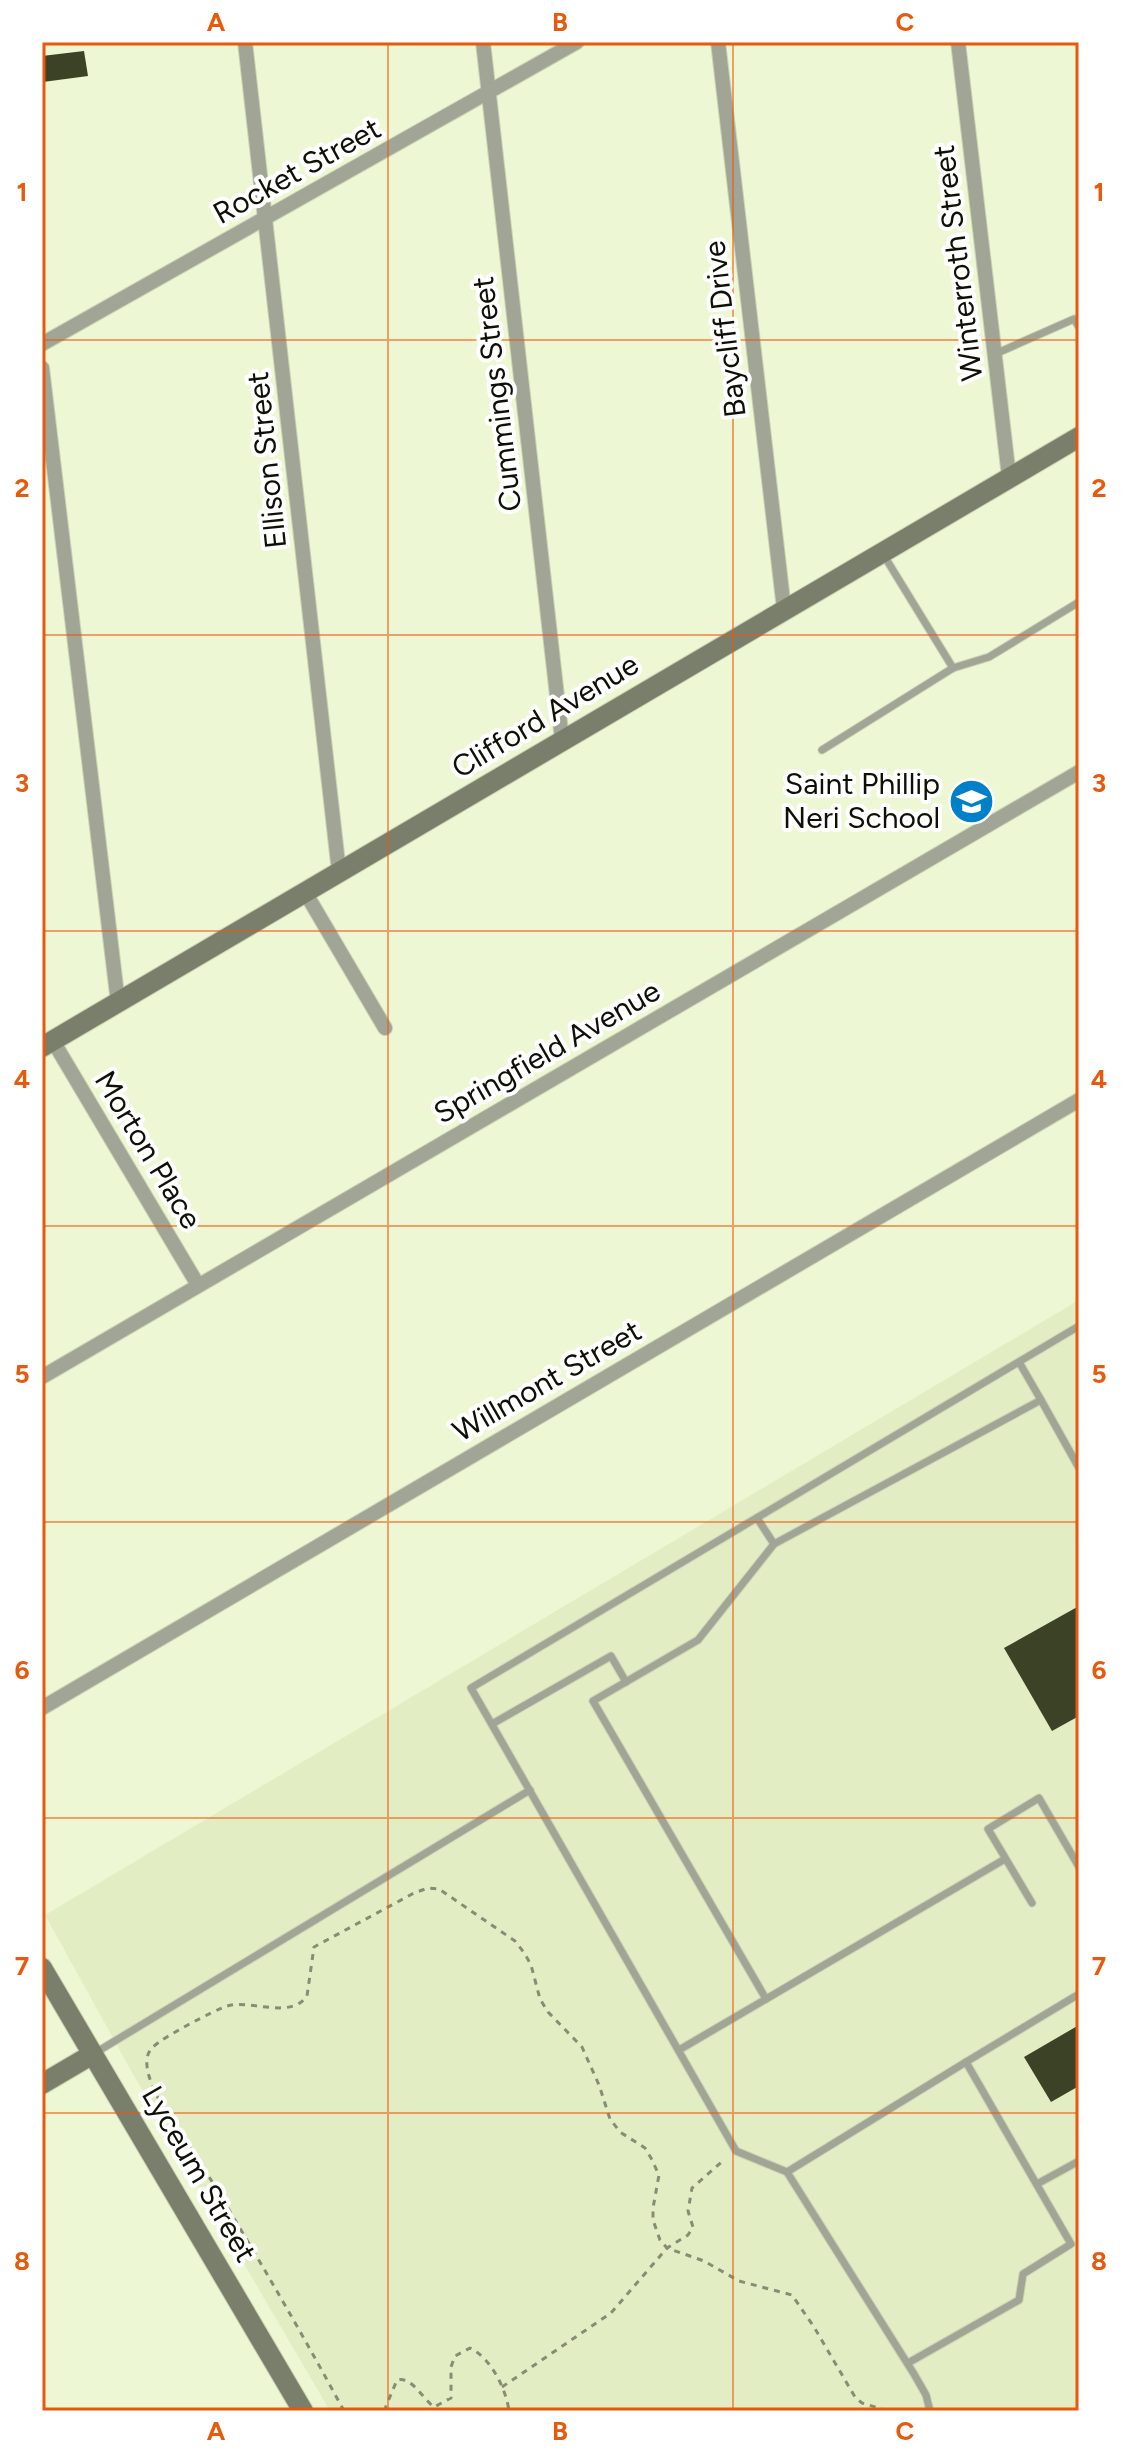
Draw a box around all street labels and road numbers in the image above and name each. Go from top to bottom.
street label: Rocket Street [207,109,387,232]
street label: Winterroth Street [925,143,990,383]
street label: Baycliff Drive [695,239,754,419]
street label: Cummings Street [464,275,529,514]
street label: Ellison Street [239,370,294,550]
street label: Clifford Avenue [445,645,645,786]
street label: Springfield Avenue [427,972,666,1131]
street label: Morton Place [87,1064,210,1235]
street label: Willmont Street [446,1312,648,1449]
street label: Lyceum Street [134,2079,265,2268]

